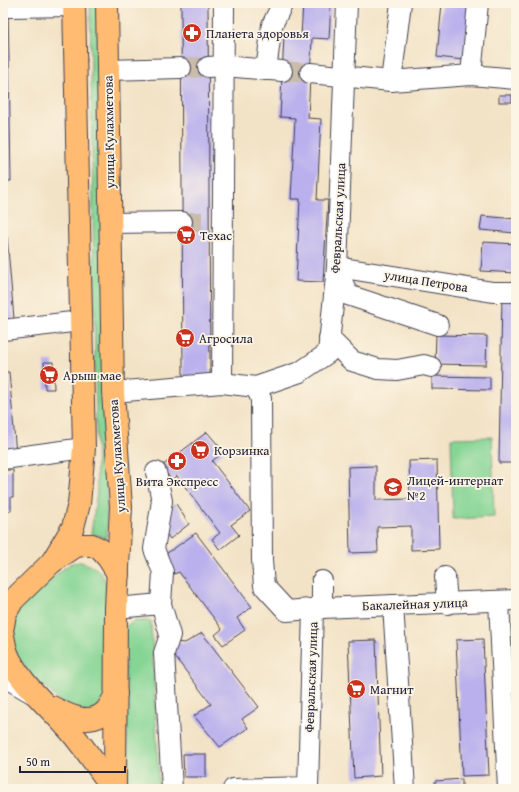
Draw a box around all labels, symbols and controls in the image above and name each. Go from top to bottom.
pharmacy icon: Планета здоровья [181,22,203,44]
place label: Планета здоровья [206,24,309,43]
street label: улица Кулахметова [98,74,120,190]
street label: Февральская улица [326,161,350,274]
supermarket icon: Техас [175,224,197,246]
place label: Техас [200,226,232,245]
street label: улица Петрова [382,265,470,297]
supermarket icon: Агросила [174,327,196,349]
place label: Агросила [199,329,254,348]
supermarket icon: Арыш мае [38,364,60,386]
place label: Арыш мае [63,366,121,385]
street label: улица Кулахметова [104,398,131,514]
supermarket icon: Корзинка [189,439,211,461]
place label: Корзинка [214,441,270,460]
pharmacy icon: Вита Экспресс [166,450,188,472]
place label: Лицей-интернат №2 [407,471,504,505]
place label: Вита Экспресс [136,472,218,491]
school or university icon: Лицей-интернат №2 [382,476,404,498]
street label: Бакалейная улица [362,593,469,615]
street label: Февральская улица [300,621,322,733]
supermarket icon: Магнит [345,678,367,700]
place label: Магнит [370,680,414,699]
scale bar [20,748,125,774]
text: 50 m [26,753,50,770]

